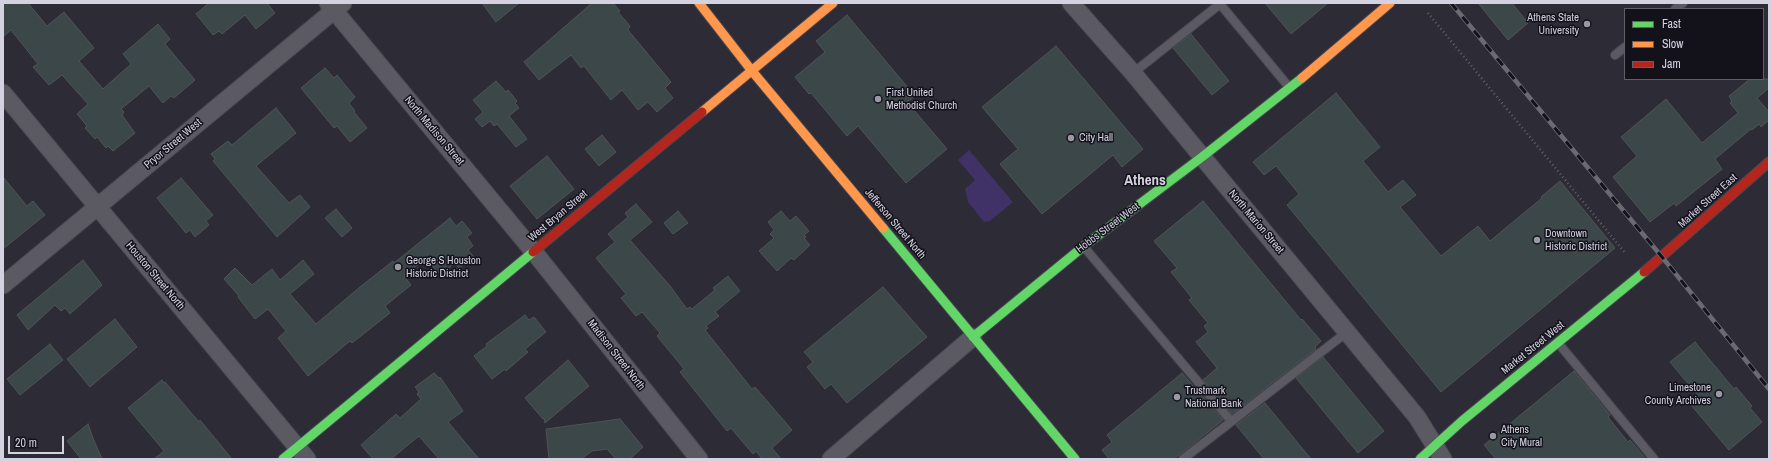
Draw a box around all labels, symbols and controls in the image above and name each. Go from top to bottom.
legend [1624,8,1764,80]
place label: Athens State University [1527,11,1579,37]
text: Fast [1662,16,1681,32]
marker: Athens State University [1582,19,1592,29]
text: Slow [1662,36,1683,52]
text: Jam [1662,56,1681,72]
place label: First United Methodist Church [886,86,957,112]
street label: North Madison Street [401,94,467,168]
marker: First United Methodist Church [873,94,883,104]
street label: Pryor Street West [142,116,204,172]
place label: City Hall [1079,131,1113,145]
marker: City Hall [1066,133,1076,143]
street label: Market Street East [1676,171,1740,231]
district label: Athens [1124,172,1166,190]
street label: Jefferson Street North [862,186,928,262]
street label: West Bryan Street [526,187,590,245]
street label: North Marion Street [1225,187,1287,257]
street label: Hobbs Street West [1074,200,1142,256]
place label: Downtown Historic District [1545,227,1607,253]
marker: Downtown Historic District [1532,235,1542,245]
street label: Houston Street North [123,239,187,313]
place label: George S Houston Historic District [406,254,481,280]
marker: George S Houston Historic District [393,262,403,272]
street label: Madison Street North [584,317,648,393]
street label: Market Street West [1499,319,1567,377]
place label: Limestone County Archives [1645,381,1711,407]
place label: Trustmark National Bank [1185,384,1242,410]
marker: Limestone County Archives [1714,389,1724,399]
marker: Trustmark National Bank [1172,392,1182,402]
place label: Athens City Mural [1501,423,1542,449]
scale bar [10,428,66,454]
marker: Athens City Mural [1488,431,1498,441]
text: 20 m [15,435,37,451]

